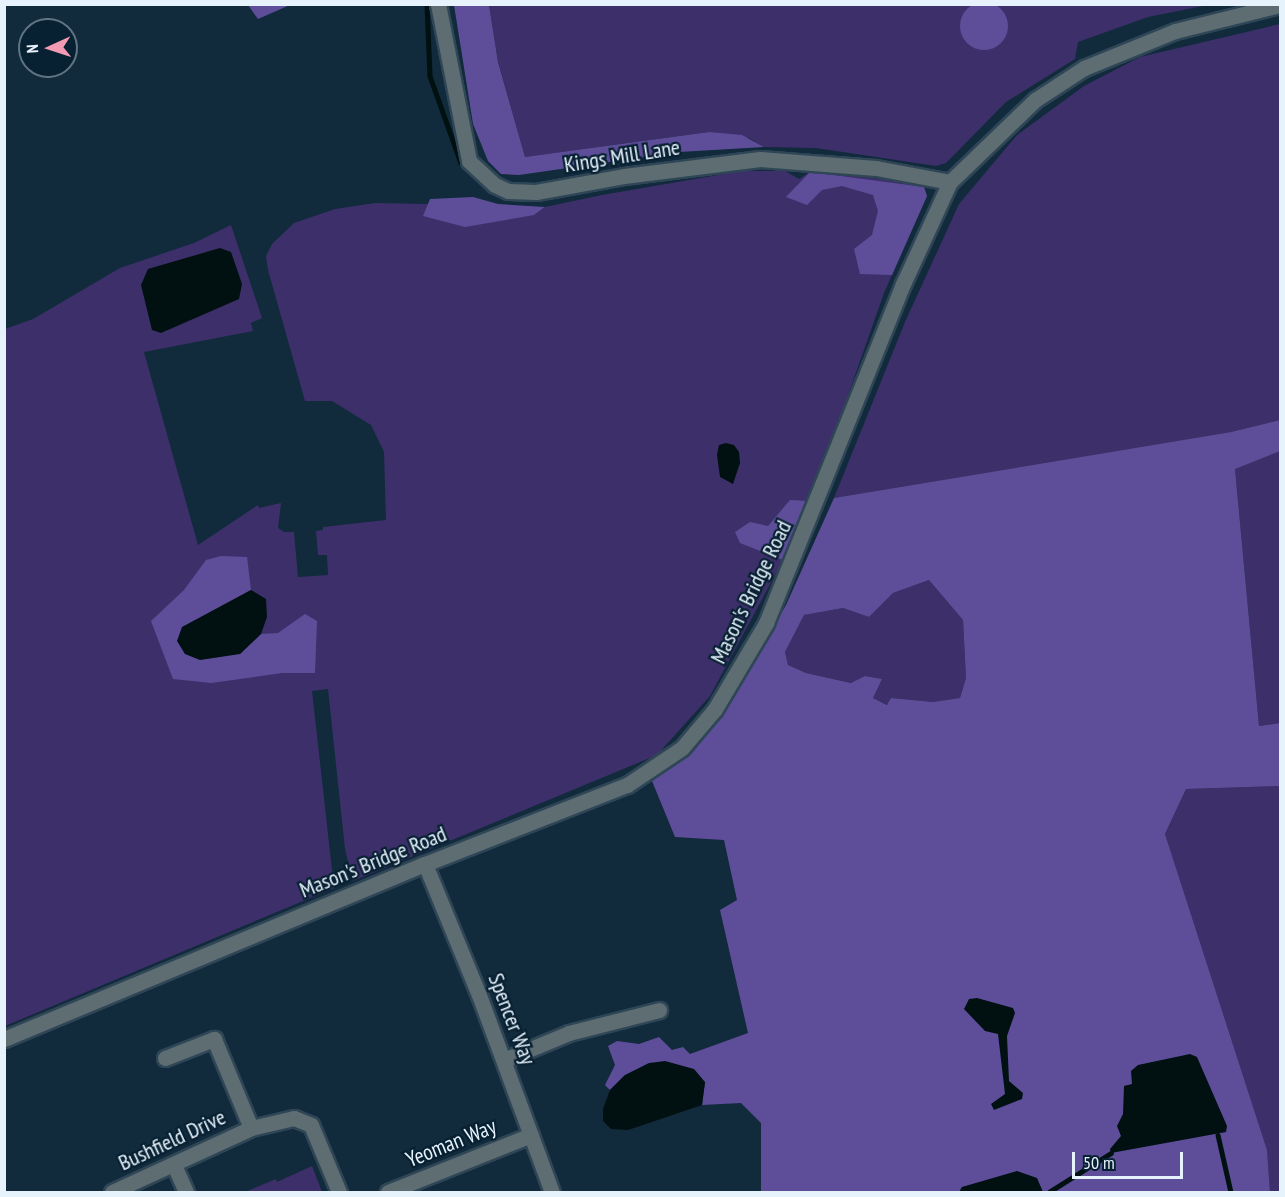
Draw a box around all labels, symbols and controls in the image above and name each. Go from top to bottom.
north arrow [18,18,78,78]
text: N [22,44,42,54]
street label: Kings Mill Lane [562,134,682,178]
street label: Mason's Bridge Road [705,516,797,668]
street label: Mason's Bridge Road [296,821,450,903]
street label: Spencer Way [482,969,542,1069]
street label: Bushfield Drive [114,1104,230,1176]
street label: Yeoman Way [402,1113,500,1173]
scale bar [1075,1140,1186,1178]
text: 50 m [1083,1151,1115,1174]

